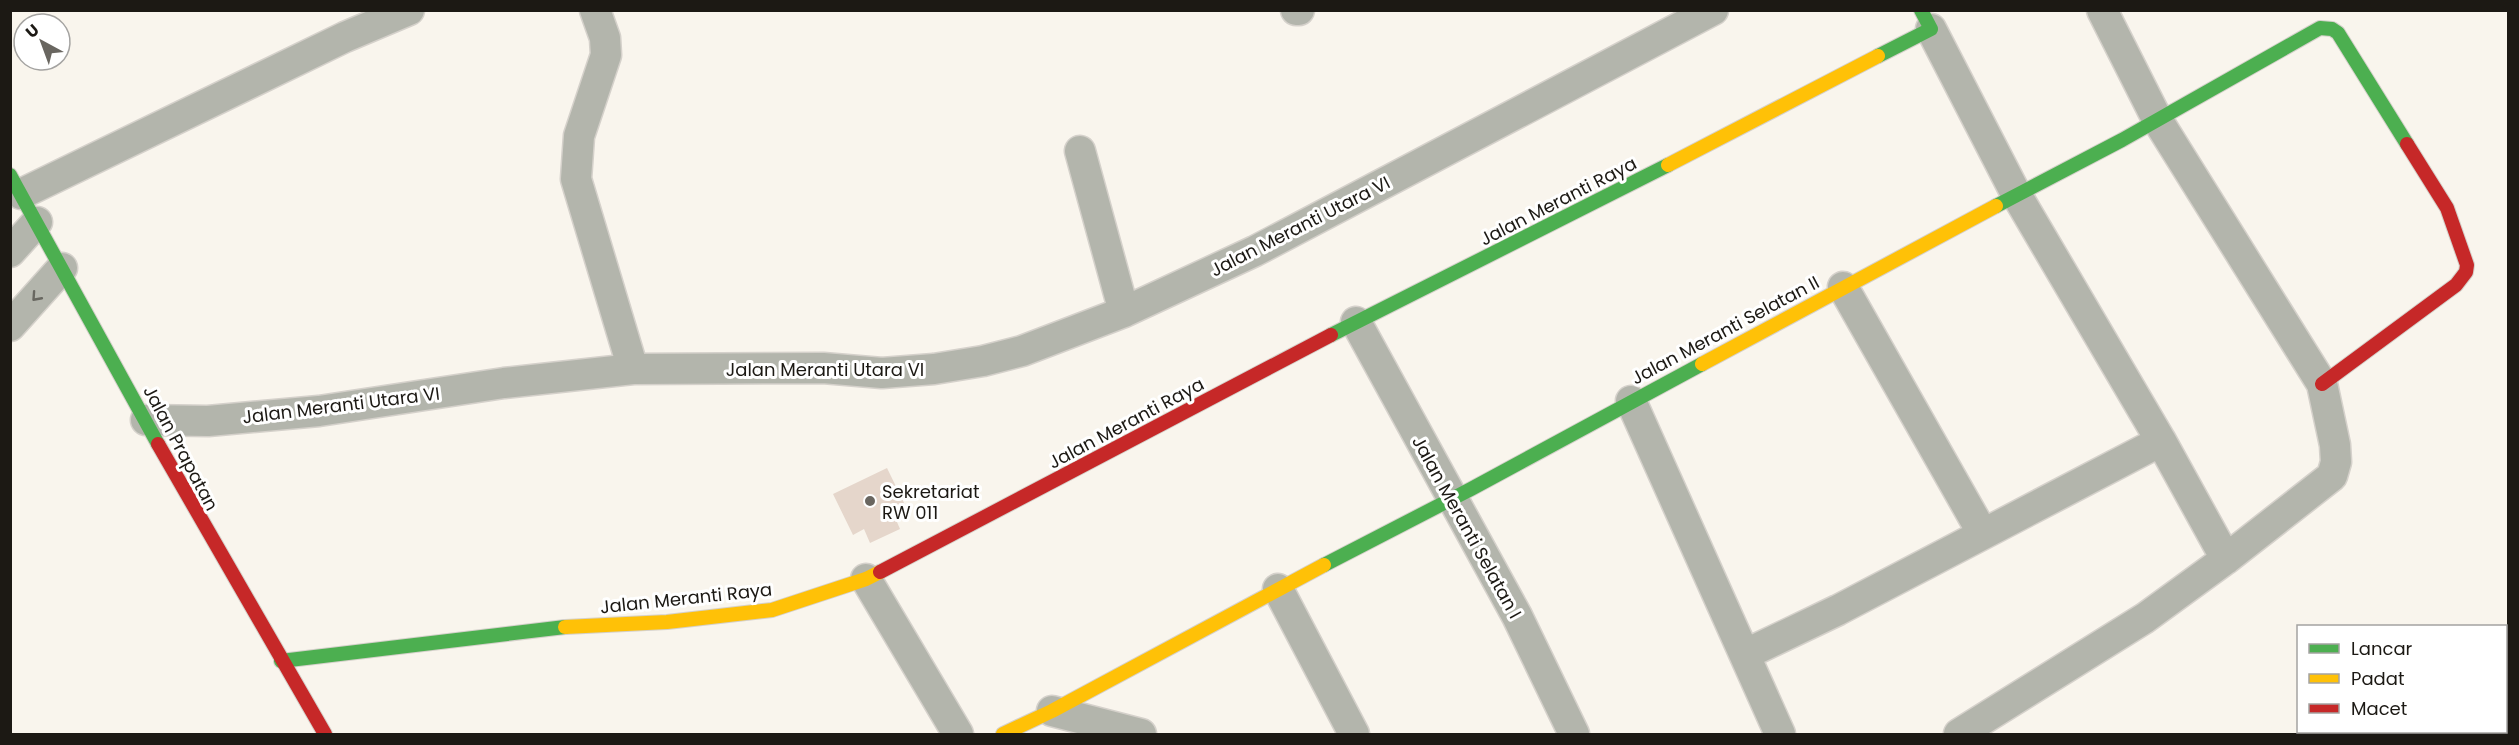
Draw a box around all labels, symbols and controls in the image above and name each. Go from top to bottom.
north arrow [12,12,72,72]
text: U [21,19,44,43]
street label: Jalan Meranti Raya [1475,151,1641,251]
street label: Jalan Meranti Utara VI [1206,170,1394,282]
street label: Jalan Meranti Selatan II [1627,270,1823,390]
one-way arrow [32,290,43,301]
street label: Jalan Meranti Utara VI [726,357,924,382]
street label: Jalan Meranti Raya [1044,371,1208,475]
street label: Jalan Meranti Utara VI [241,380,441,430]
street label: Jalan Prapatan [137,381,225,515]
street label: Jalan Meranti Selatan I [1406,431,1528,623]
place label: Sekretariat RW 011 [882,479,979,525]
marker: Sekretariat RW 011 [863,494,877,508]
street label: Jalan Meranti Raya [599,577,773,619]
legend [2297,625,2507,733]
text: Lancar [2351,636,2413,661]
text: Padat [2351,666,2404,691]
text: Macet [2351,696,2407,721]

